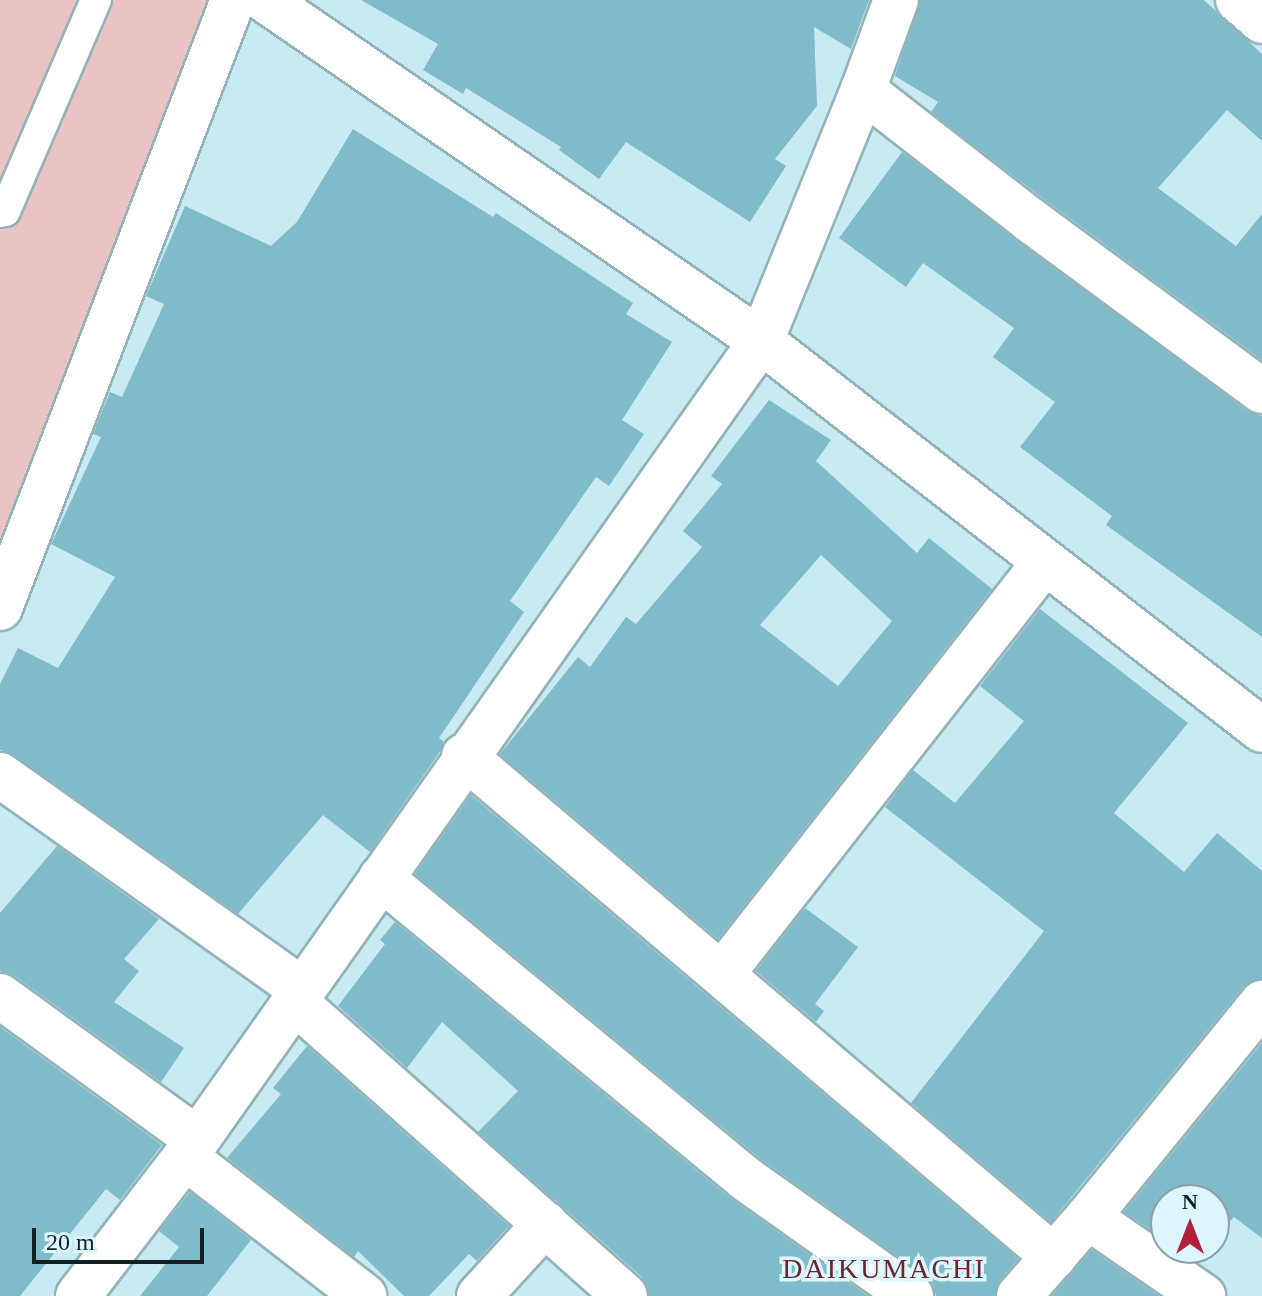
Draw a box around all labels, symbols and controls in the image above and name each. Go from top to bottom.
north arrow [1150,1184,1230,1264]
text: N [1182,1189,1198,1214]
scale bar [36,1212,208,1262]
text: 20 m [46,1229,95,1255]
district label: DAIKUMACHI [782,1252,986,1286]

